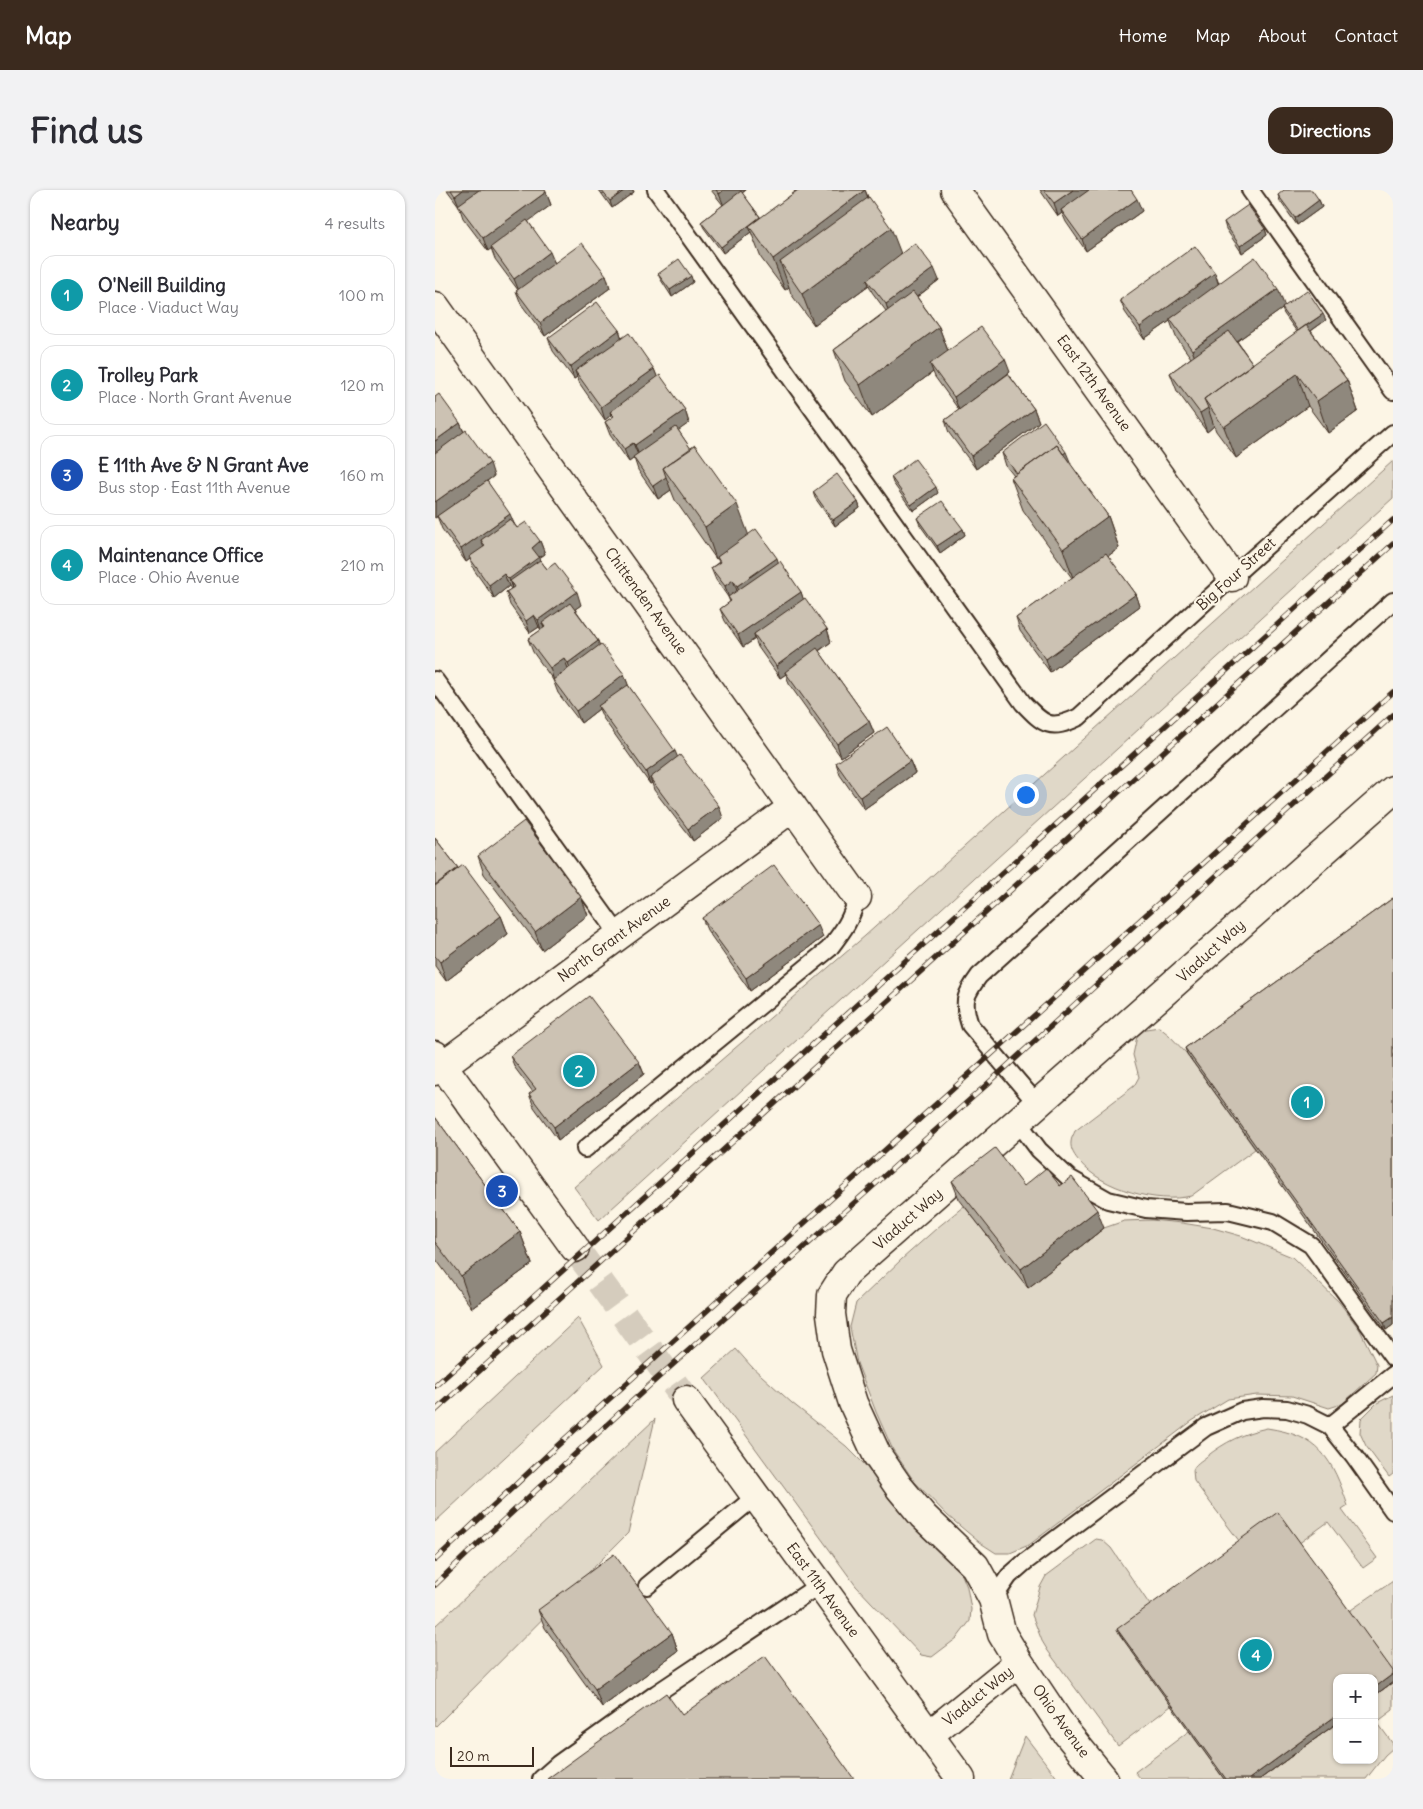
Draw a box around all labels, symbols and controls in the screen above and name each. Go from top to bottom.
text: Map [25,20,72,50]
text: Home [1119,24,1167,47]
text: Map [1195,24,1230,47]
text: About [1258,24,1306,47]
text: Contact [1334,24,1398,47]
button: Directions [1268,107,1393,154]
text: Find us [30,108,143,152]
text: Nearby [50,209,120,236]
text: 4 results [324,213,385,233]
text: O'Neill Building [98,273,226,297]
text: 1 [64,285,70,305]
text: 100 m [339,285,384,305]
text: Place · Viaduct Way [98,297,239,317]
street label: East 12th Avenue [1053,331,1136,435]
text: Trolley Park [98,363,198,387]
text: 2 [63,375,71,395]
text: 120 m [341,375,384,395]
text: Place · North Grant Avenue [98,387,292,407]
text: E 11th Ave & N Grant Ave [98,453,309,477]
text: 3 [62,465,72,485]
text: 160 m [340,465,384,485]
text: Bus stop · East 11th Avenue [98,477,290,497]
street label: Big Four Street [1192,533,1279,614]
text: Maintenance Office [98,543,264,567]
street label: Chittenden Avenue [601,543,692,658]
text: 4 [62,555,72,575]
text: 210 m [341,555,384,575]
text: Place · Ohio Avenue [98,567,240,587]
your location [1013,782,1039,808]
street label: North Grant Avenue [554,891,674,986]
street label: Viaduct Way [1173,915,1249,986]
pin: 2 [563,1052,595,1090]
pin: 1 [1291,1083,1323,1121]
pin: 3 [486,1172,518,1210]
street label: Viaduct Way [869,1184,946,1254]
street label: East 11th Avenue [783,1539,864,1641]
pin: 4 [1240,1636,1272,1674]
street label: Viaduct Way [939,1661,1017,1730]
map controls [1333,1674,1378,1764]
button: + [1333,1674,1378,1719]
street label: Ohio Avenue [1028,1680,1094,1761]
button: − [1333,1719,1378,1764]
scale bar [450,1744,534,1767]
text: 20 m [457,1747,490,1765]

